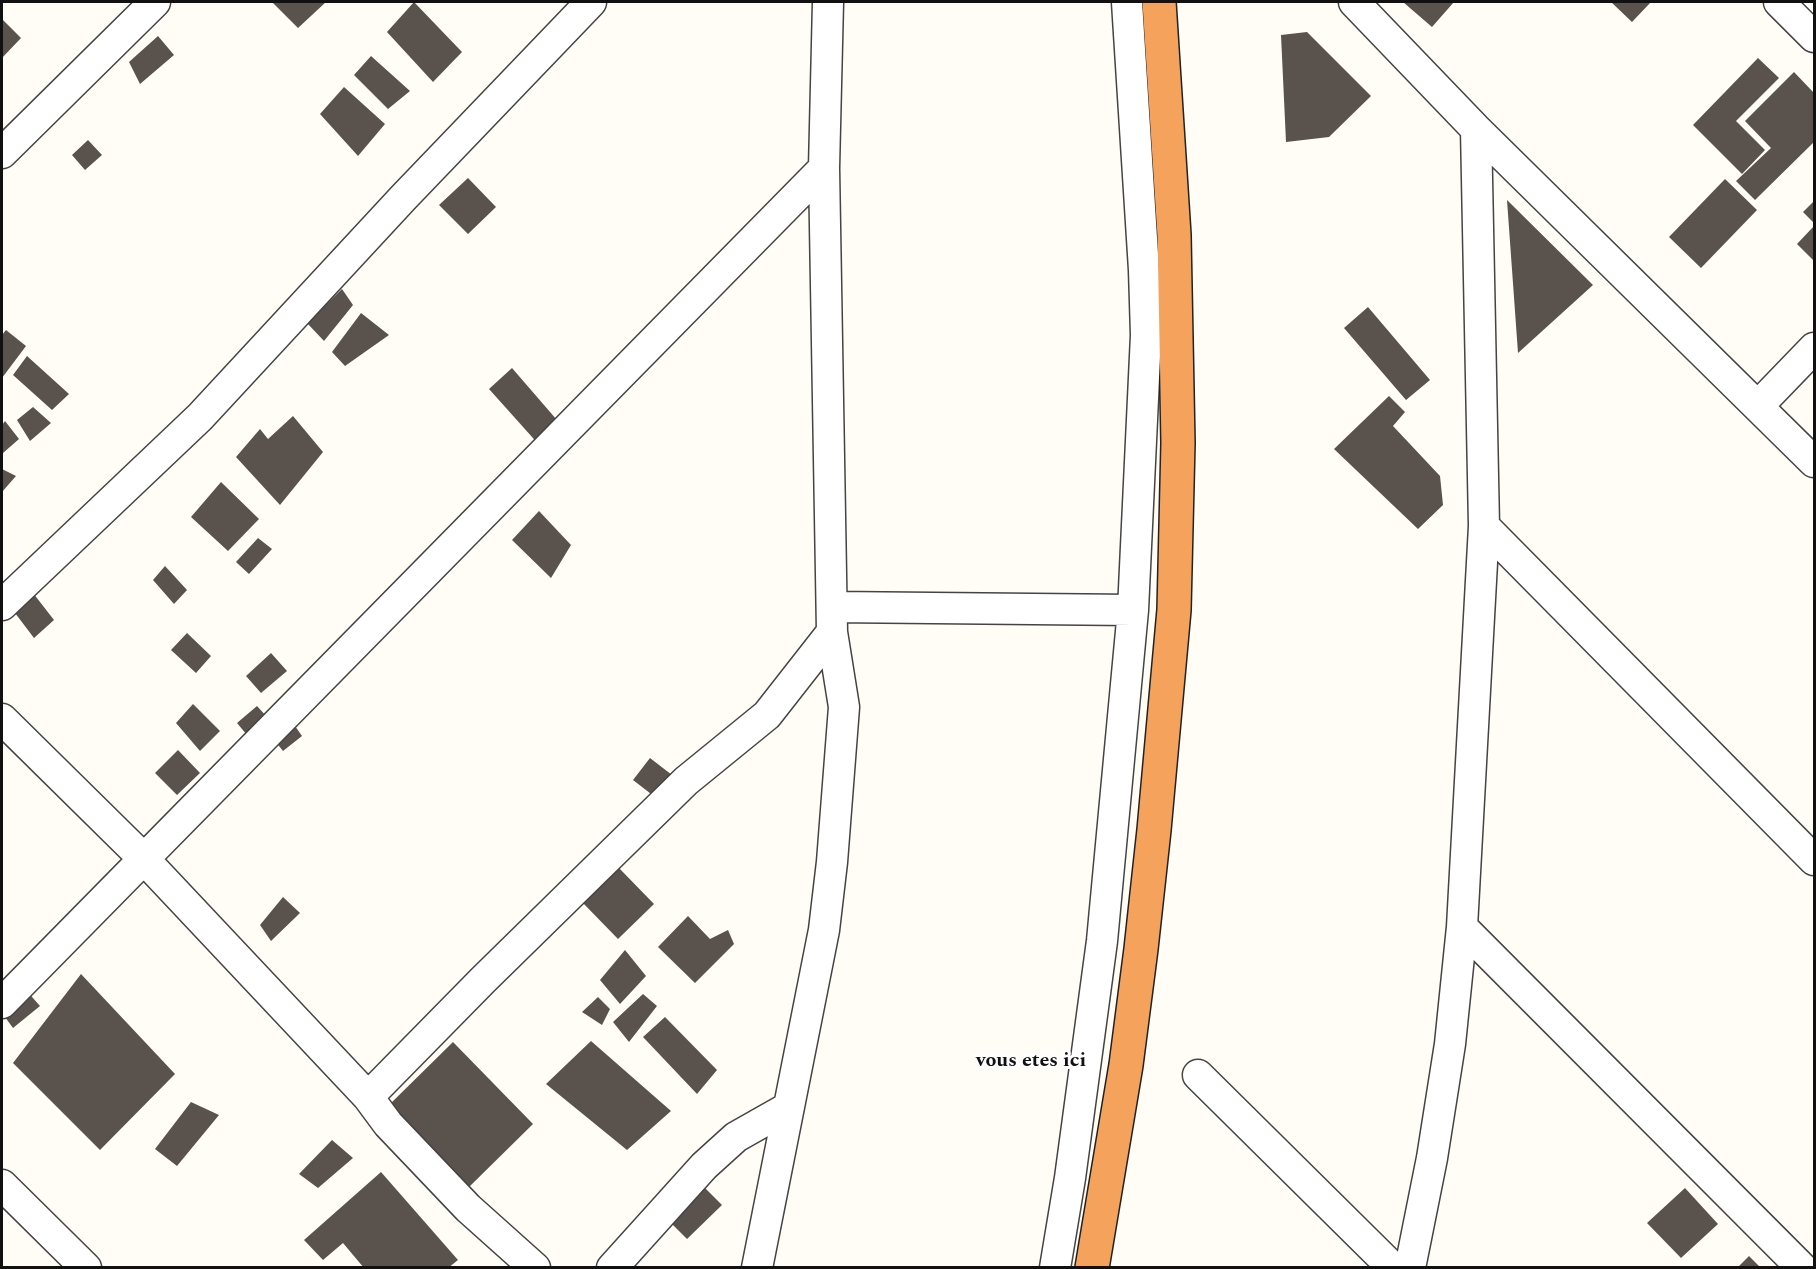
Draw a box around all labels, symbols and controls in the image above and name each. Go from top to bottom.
district label: vous etes ici [976,1050,1086,1074]

